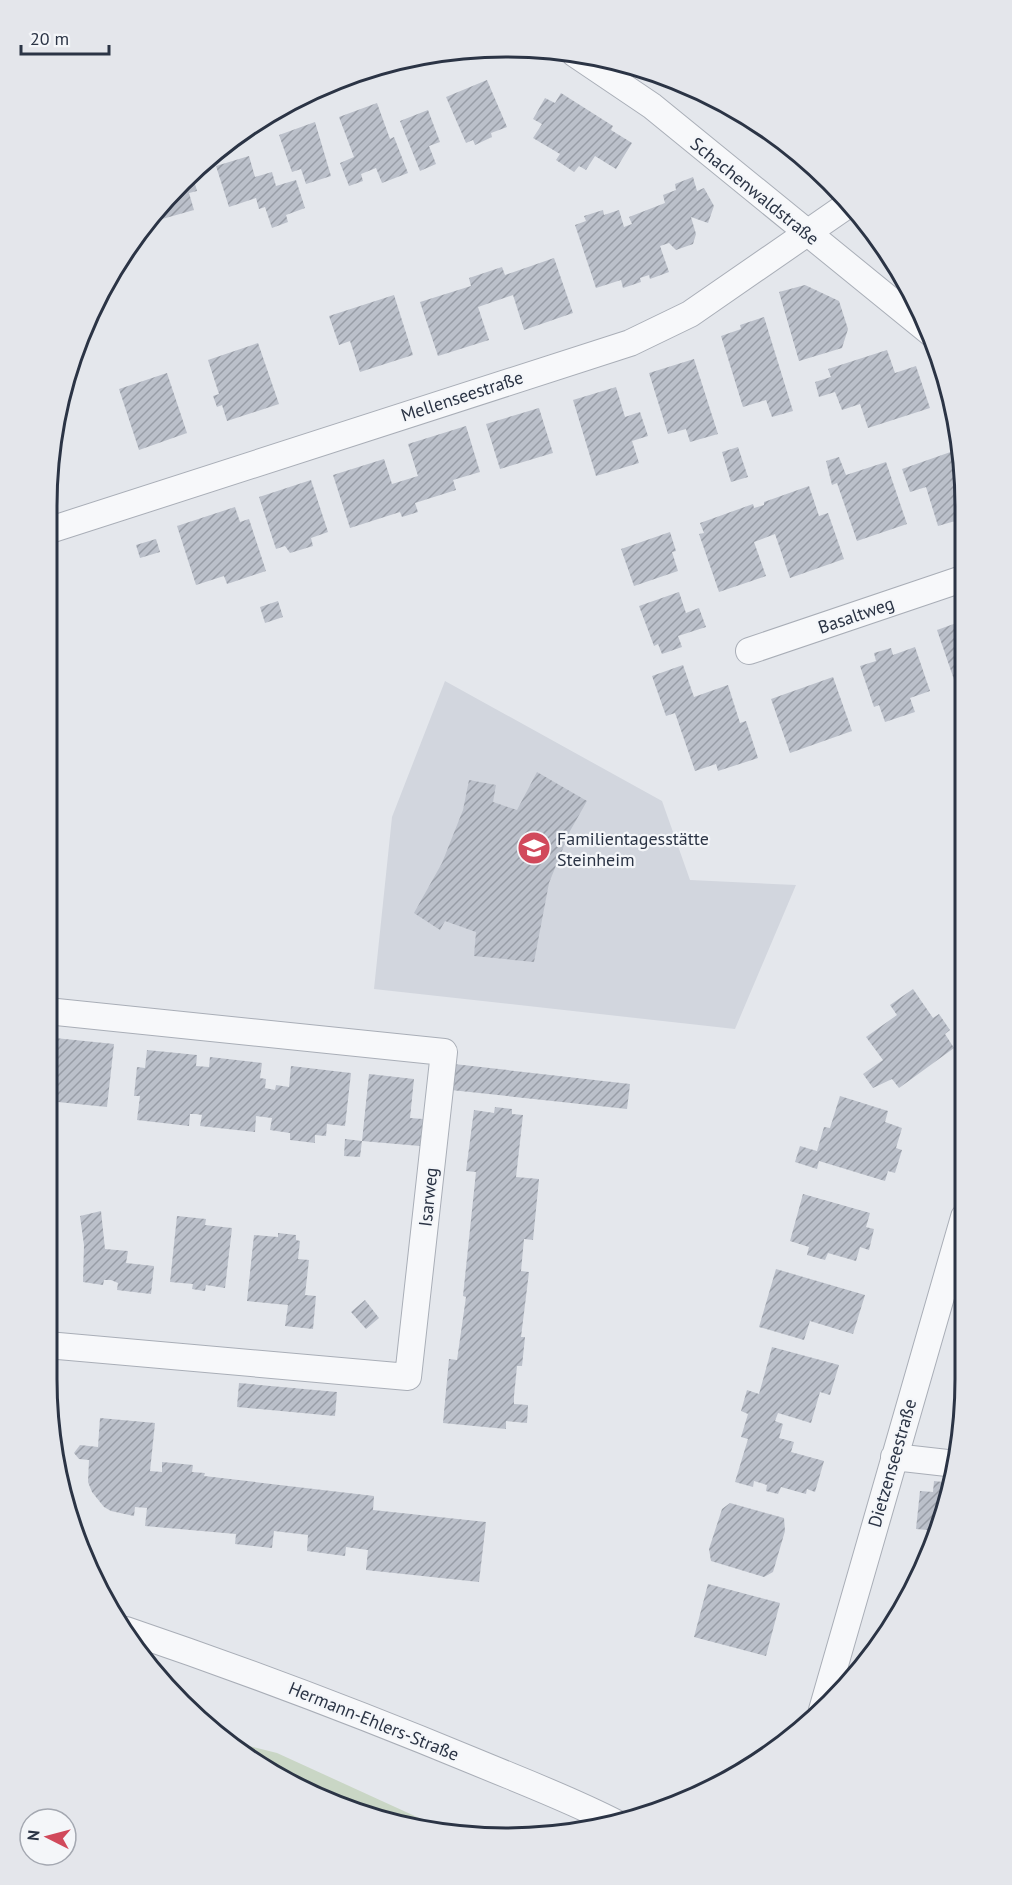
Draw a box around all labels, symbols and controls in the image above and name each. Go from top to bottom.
scale bar [21,18,110,56]
text: 20 m [30,27,69,50]
street label: Schachenwaldstraße [686,132,824,250]
street label: Mellenseestraße [398,365,526,427]
street label: Basaltweg [815,591,897,639]
place label: Familientagesstätte Steinheim [557,827,709,871]
school or university icon: Familientagesstätte Steinheim [516,830,552,866]
street label: Isarweg [413,1166,443,1228]
street label: Dietzenseestraße [863,1396,921,1530]
street label: Hermann-Ehlers-Straße [285,1676,463,1766]
north arrow [18,1807,78,1867]
text: N [23,1829,44,1842]

